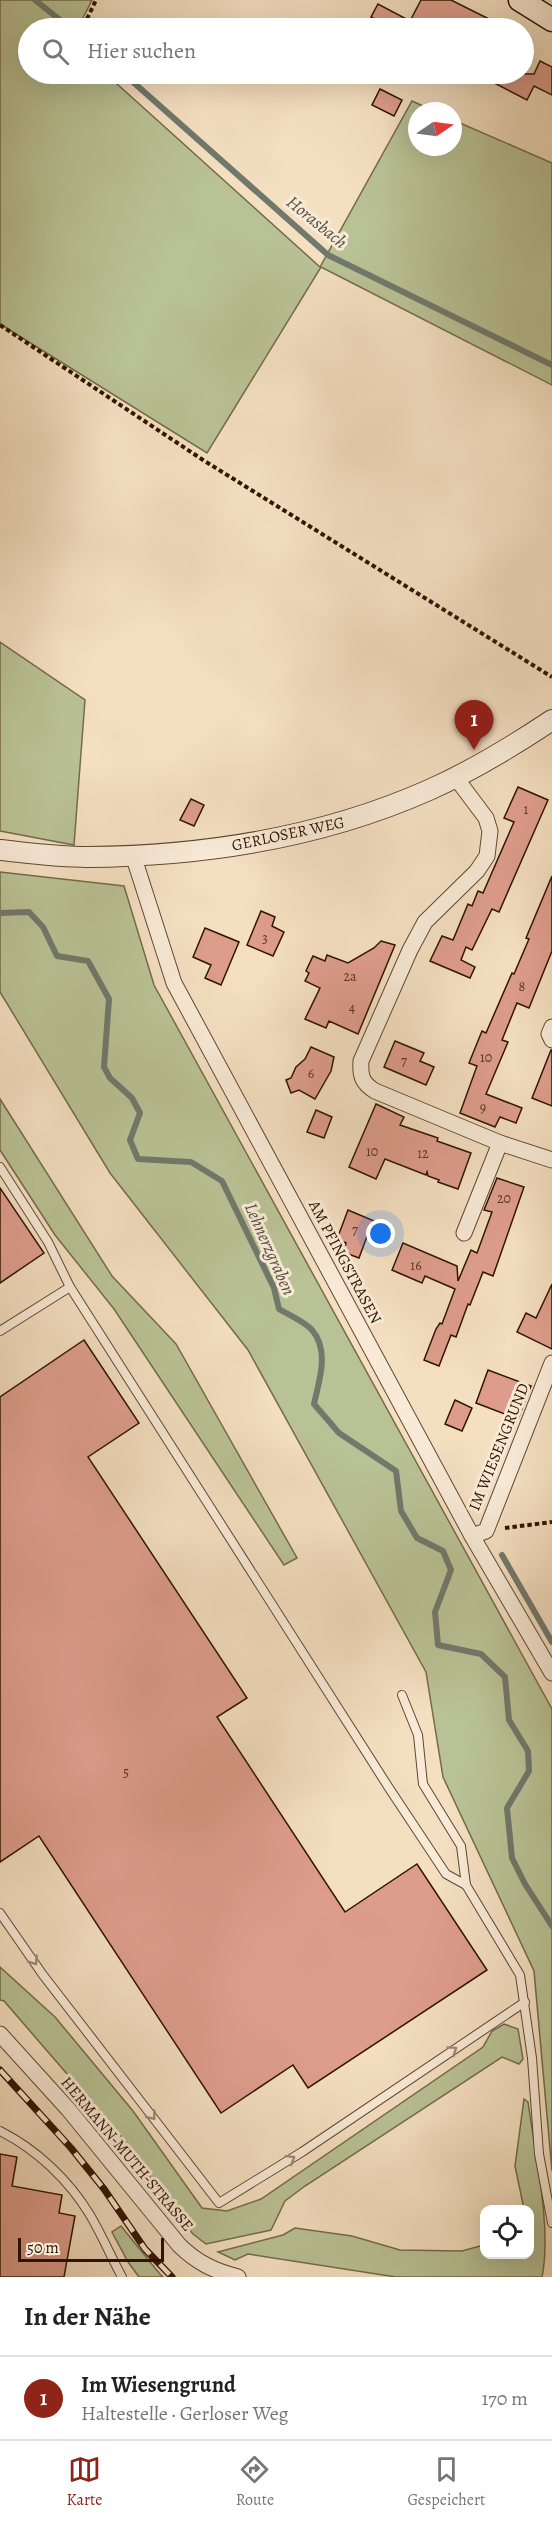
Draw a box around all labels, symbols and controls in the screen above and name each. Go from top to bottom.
search box [18,18,534,84]
icon: search [39,35,72,68]
text: Hier suchen [87,36,196,66]
north arrow [408,102,462,156]
water label: Horasbach [282,190,353,254]
pin: 1 [454,700,494,750]
house number: 1 [524,800,529,819]
street label: GERLOSER WEG [230,811,346,857]
house number: 3 [262,929,268,948]
house number: 2a [343,967,357,986]
house number: 8 [519,977,526,996]
house number: 4 [349,998,355,1017]
house number: 10 [480,1048,492,1067]
house number: 7 [401,1052,407,1071]
house number: 6 [308,1064,314,1083]
house number: 9 [480,1098,486,1117]
house number: 10 [366,1142,378,1161]
house number: 12 [417,1144,429,1163]
house number: 20 [497,1189,511,1208]
street label: AM PFINGSTRASEN [303,1196,387,1328]
water label: Lehnerzgraben [239,1199,301,1299]
your location [366,1219,395,1248]
house number: 7 [352,1221,358,1240]
house number: 16 [410,1256,422,1275]
street label: IM WIESENGRUND [463,1380,535,1514]
house number: 5 [123,1763,129,1782]
one-way arrow [27,1954,38,1965]
one-way arrow [446,2046,457,2057]
street label: HERMANN-MUTH-STRASSE [56,2072,198,2236]
one-way arrow [144,2109,155,2120]
one-way arrow [285,2155,295,2167]
map controls [480,2205,534,2259]
button: locate [480,2205,534,2259]
scale bar [18,2235,164,2262]
text: 50 m [27,2237,59,2259]
text: In der Nähe [24,2299,151,2334]
text: Im Wiesengrund [81,2370,236,2400]
text: 1 [40,2385,47,2412]
text: 170 m [482,2385,528,2412]
text: Haltestelle · Gerloser Weg [81,2400,289,2427]
tab: Karte [67,2453,103,2511]
tab: Route [236,2453,274,2511]
tab: Gespeichert [407,2453,485,2511]

